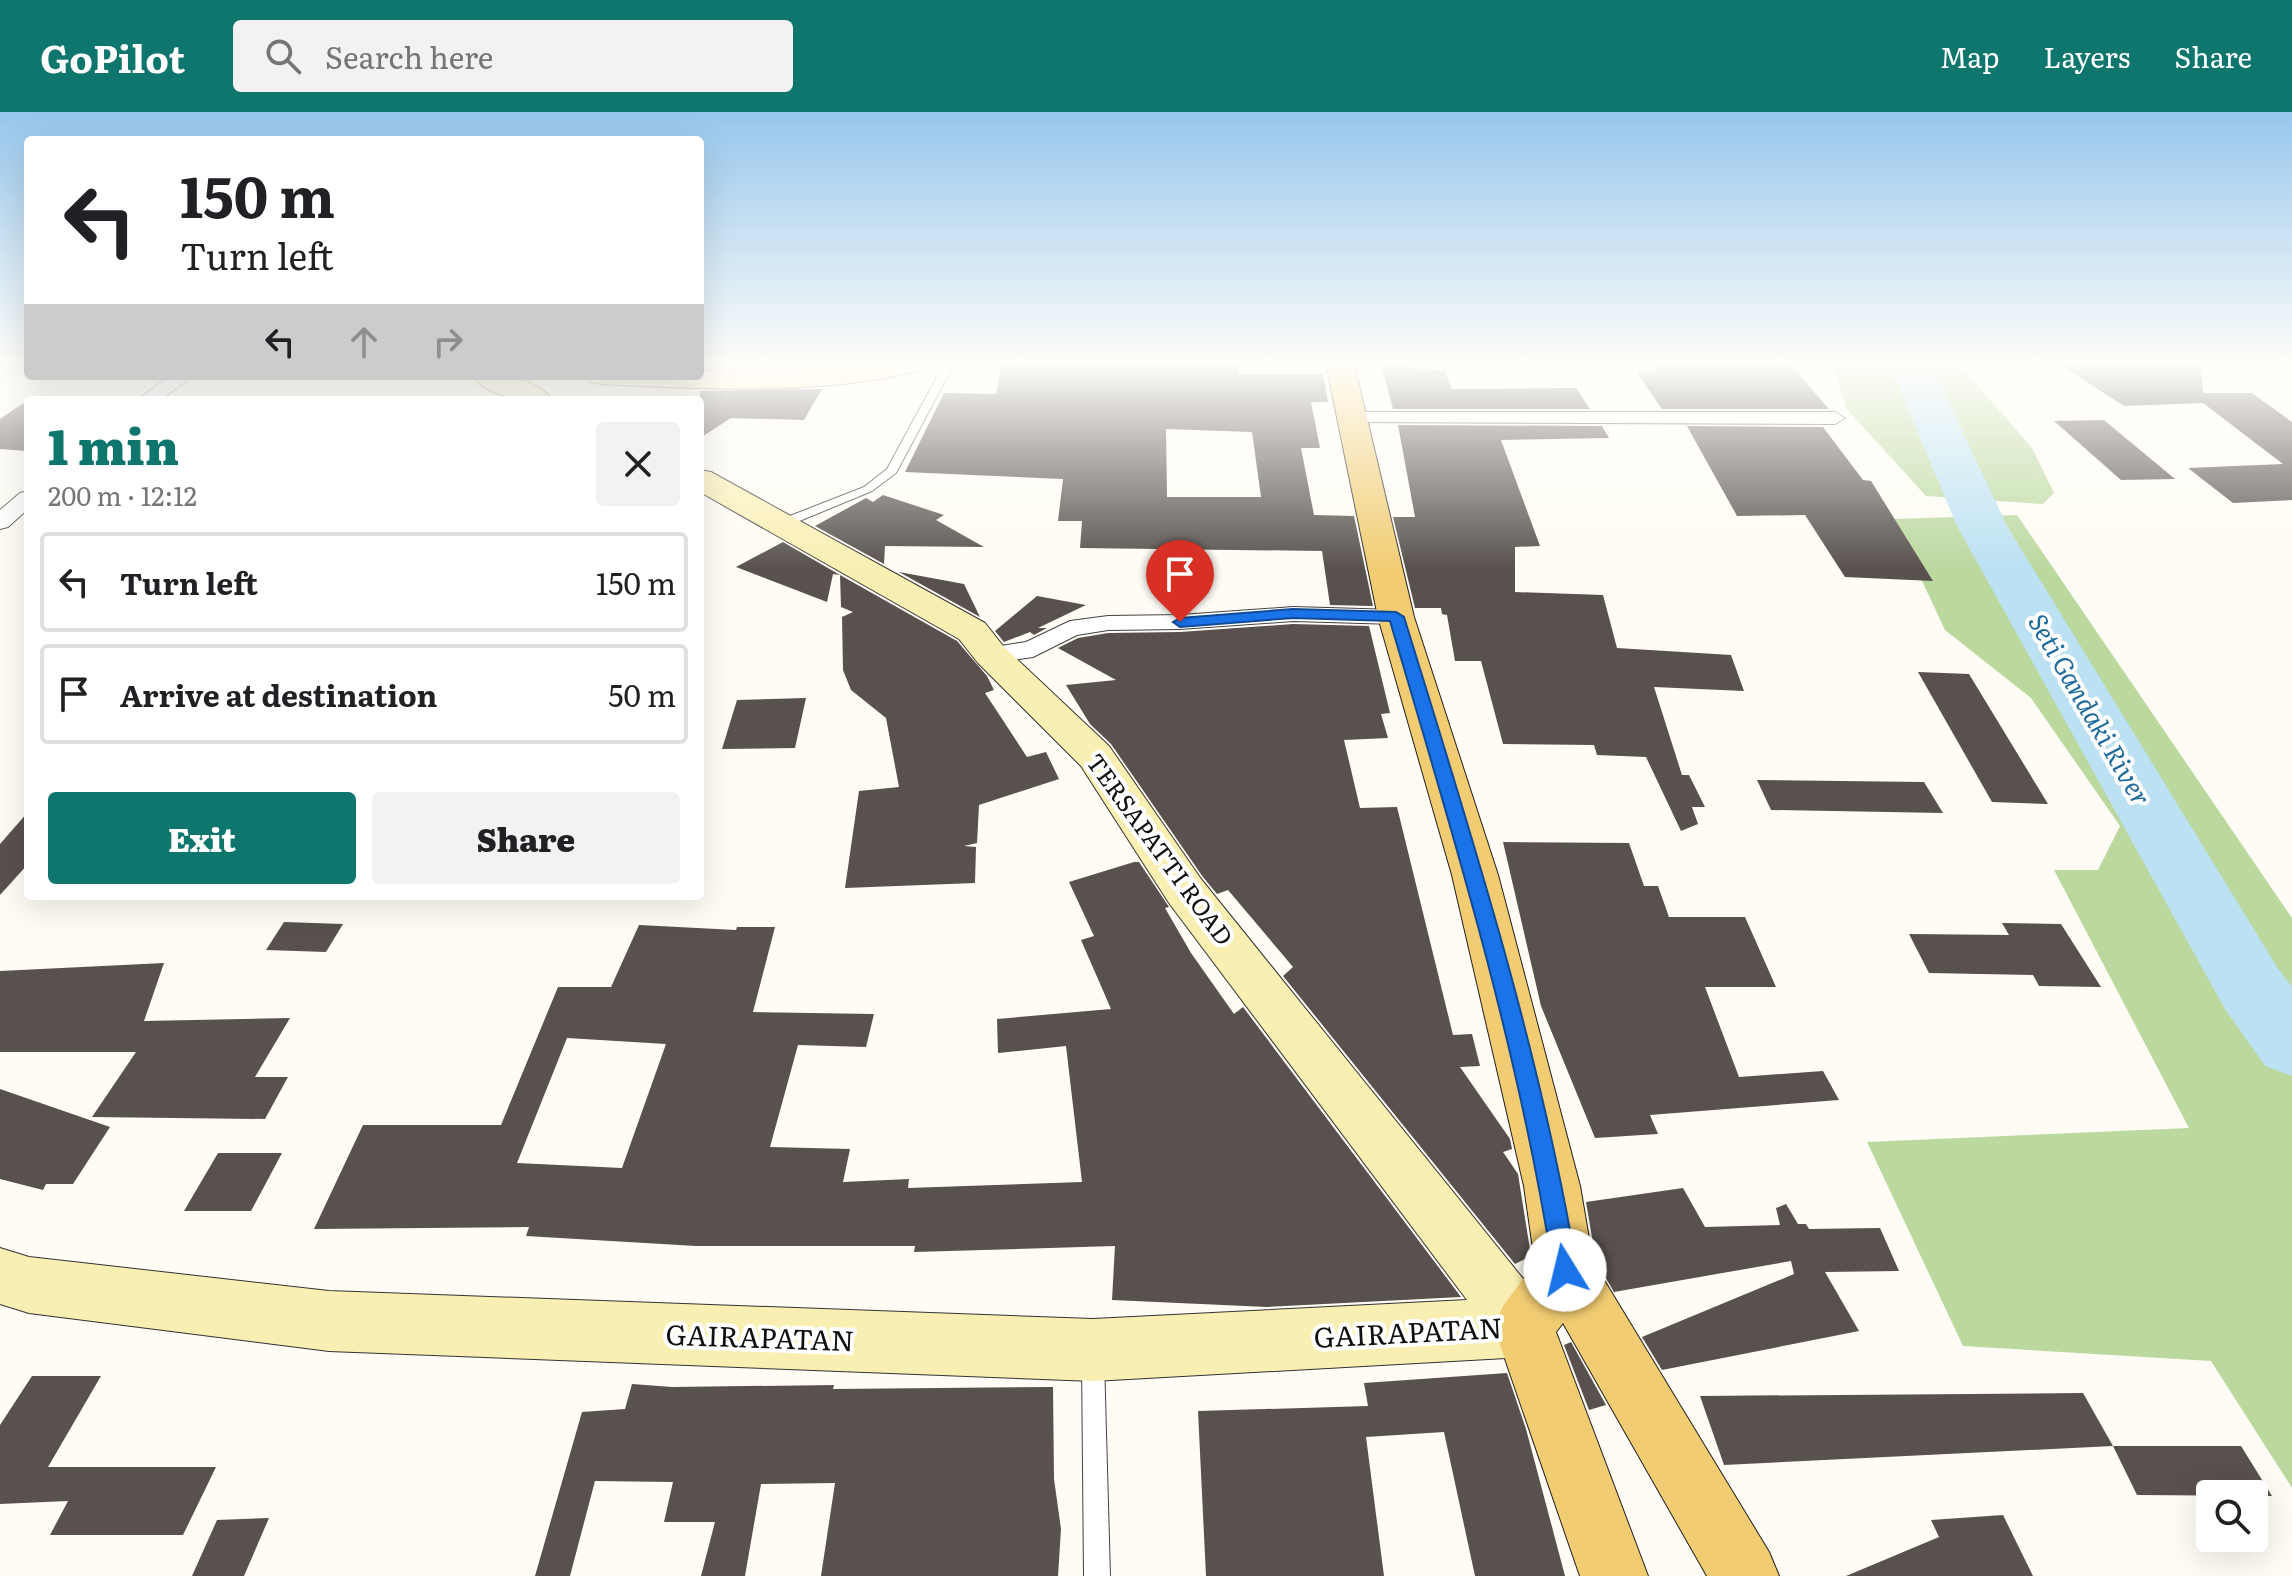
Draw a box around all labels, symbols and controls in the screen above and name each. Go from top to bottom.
search box [233,20,793,92]
text: GoPilot [40,28,185,85]
icon: search [261,34,305,78]
text: Search here [325,34,493,78]
text: Map [1940,35,1999,77]
text: Layers [2043,35,2130,77]
text: Share [2174,35,2252,77]
text: 150 m [180,152,335,235]
icon: left [48,168,152,272]
text: Turn left [180,228,334,281]
icon: left [258,320,302,364]
icon: ahead [342,320,386,364]
icon: right [426,320,470,364]
text: 1 min [48,409,179,480]
button: close [596,422,680,506]
text: 200 m · 12:12 [48,475,197,514]
pin [1146,540,1214,622]
icon: arrive [1158,552,1202,596]
icon: left [52,560,96,604]
text: Turn left [120,560,258,604]
text: 150 m [596,560,676,604]
water label: Seti Gandaki River [2020,605,2162,812]
icon: arrive [52,672,96,716]
text: Arrive at destination [120,672,437,716]
text: 50 m [608,672,676,716]
street label: TERSAPATTI ROAD [1079,745,1243,952]
button: Exit [48,792,356,884]
button: Share [372,792,680,884]
position arrow [1523,1228,1607,1312]
street label: GAIRAPATAN [1313,1305,1503,1357]
street label: GAIRAPATAN [665,1312,855,1360]
map controls [2196,1480,2268,1552]
button: search [2196,1480,2268,1552]

